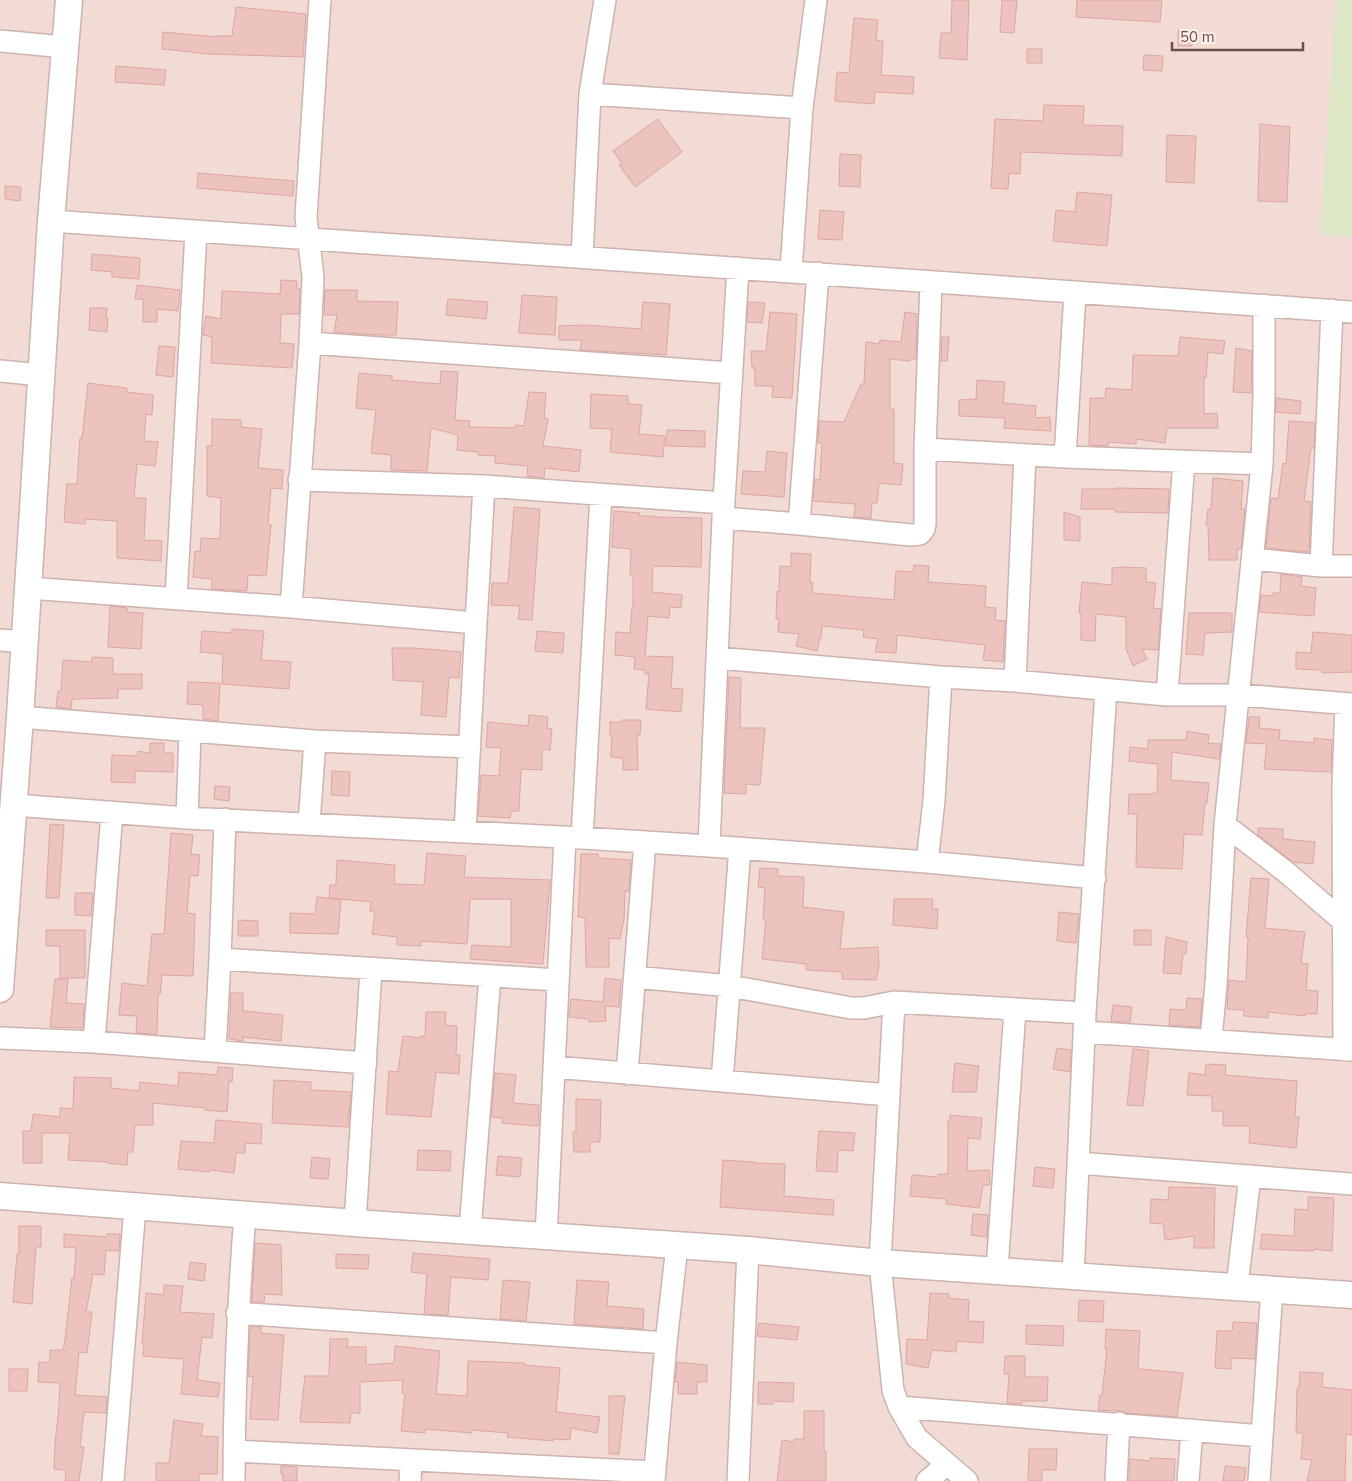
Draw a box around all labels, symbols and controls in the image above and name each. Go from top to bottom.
scale bar [1172,20,1303,52]
text: 50 m [1180,27,1215,47]

